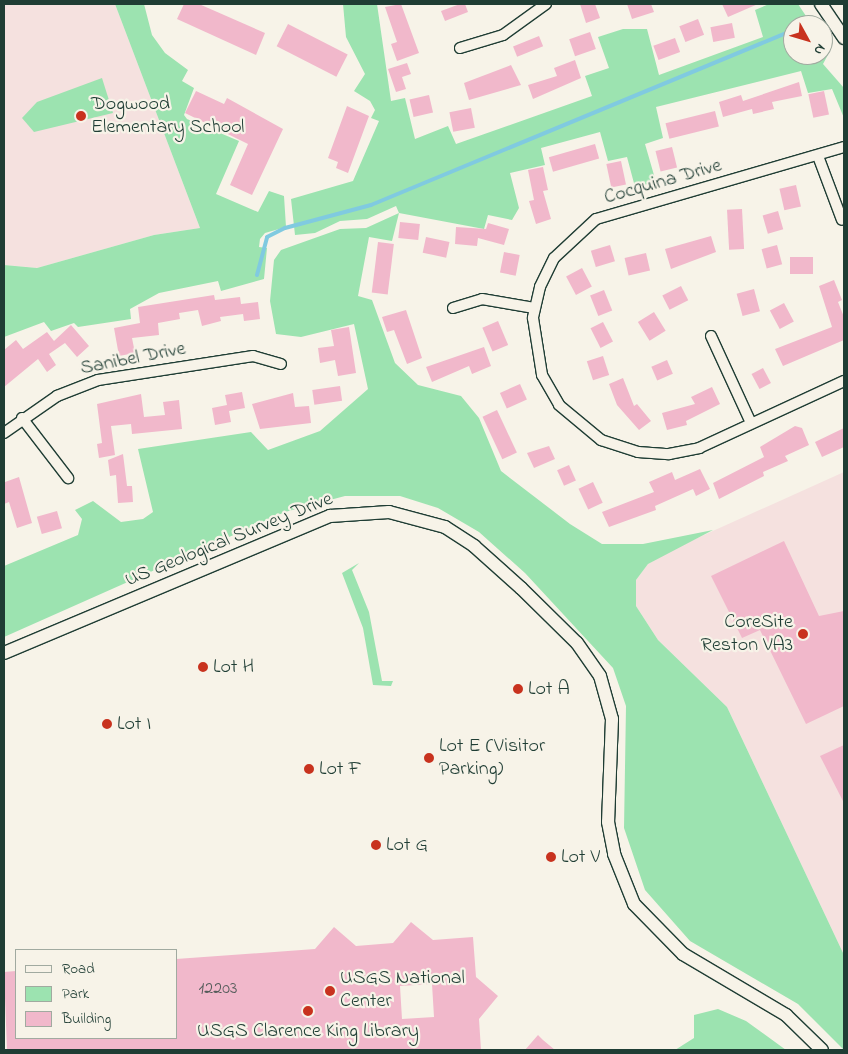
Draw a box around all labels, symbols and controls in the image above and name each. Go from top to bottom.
north arrow [783,15,833,65]
text: N [808,39,830,59]
place label: Dogwood Elementary School [91,92,244,139]
marker: Dogwood Elementary School [75,110,87,122]
street label: Cocquina Drive [602,154,724,210]
street label: Sanibel Drive [78,337,188,381]
street label: US Geological Survey Drive [122,487,336,593]
place label: CoreSite Reston VA3 [701,610,793,657]
marker: CoreSite Reston VA3 [797,628,809,640]
place label: Lot H [213,655,254,679]
marker: Lot H [197,661,209,673]
place label: Lot A [528,677,570,701]
marker: Lot A [512,683,524,695]
place label: Lot I [117,712,151,736]
marker: Lot I [101,718,113,730]
place label: Lot E (Visitor Parking) [439,734,545,781]
marker: Lot E (Visitor Parking) [423,752,435,764]
place label: Lot F [319,757,361,781]
marker: Lot F [303,763,315,775]
place label: Lot G [386,833,428,857]
marker: Lot G [370,839,382,851]
place label: Lot V [561,845,600,869]
marker: Lot V [545,851,557,863]
legend [15,949,178,1039]
text: Road [62,958,95,980]
place label: USGS National Center [340,967,465,1014]
house number: 12203 [199,978,237,1000]
text: Park [62,983,89,1005]
marker: USGS National Center [324,985,336,997]
marker: USGS Clarence King Library [302,1005,314,1017]
text: Building [62,1008,111,1030]
place label: USGS Clarence King Library [197,1019,419,1043]

